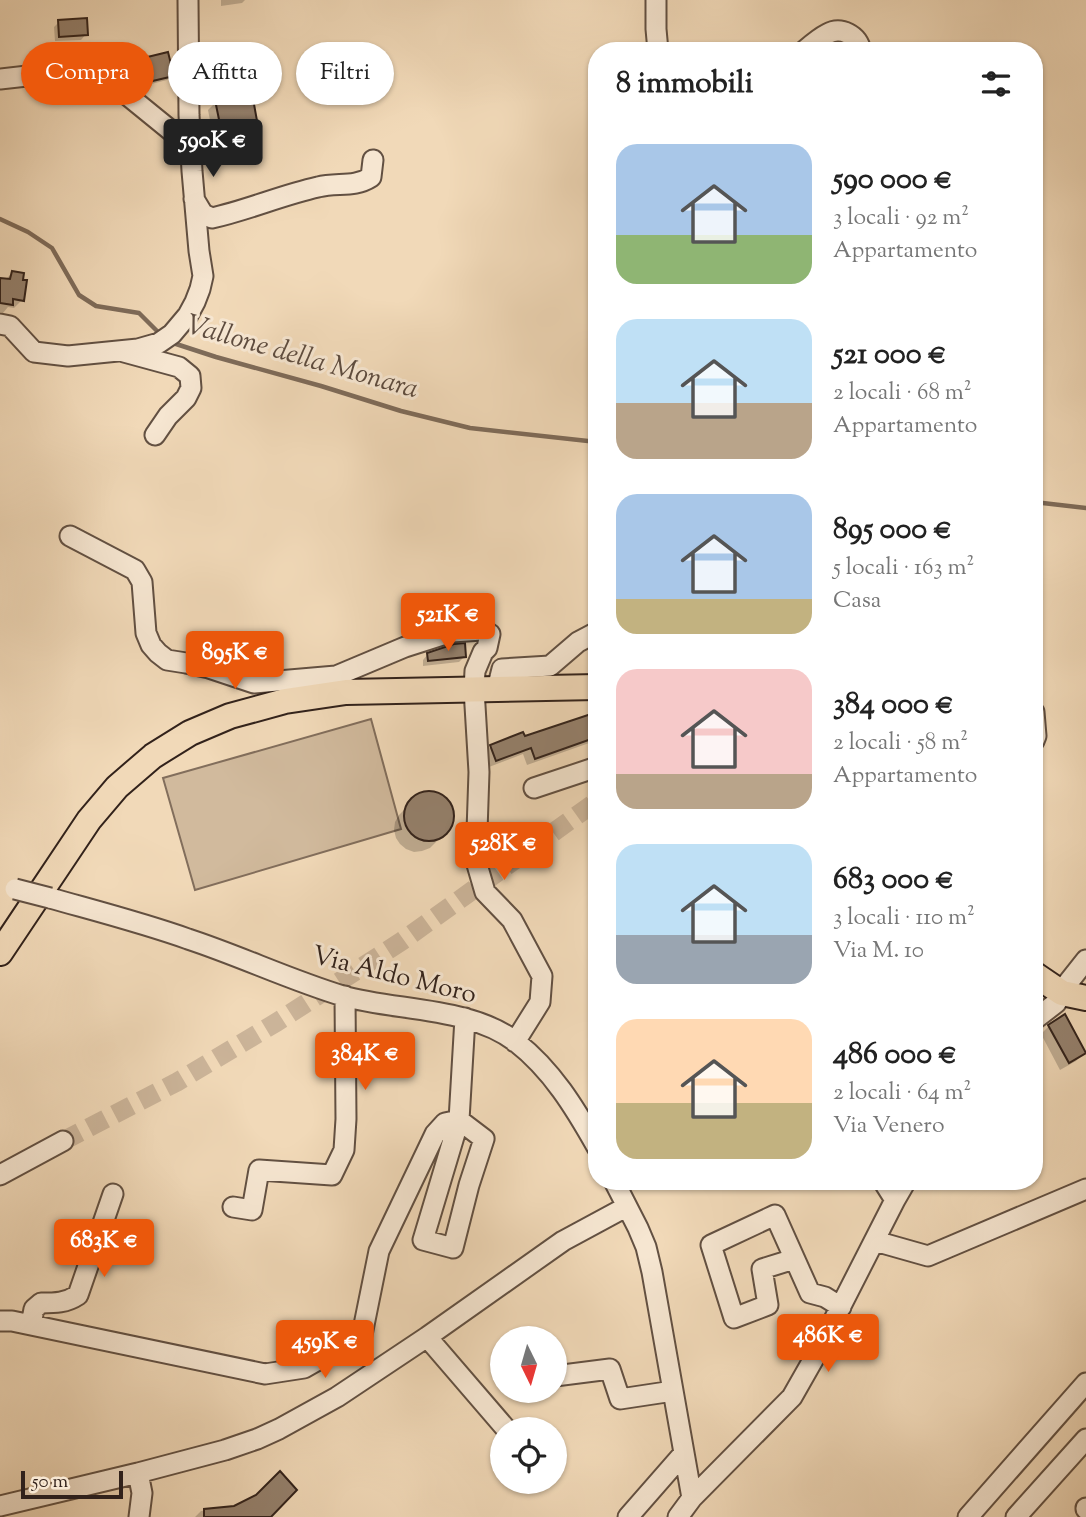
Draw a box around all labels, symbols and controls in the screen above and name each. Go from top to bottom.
chip: Compra [21,42,154,105]
chip: Affitta [168,42,282,105]
chip: Filtri [296,42,394,105]
text: 8 immobili [616,63,753,106]
icon: filters [977,65,1015,103]
pin: 590K € [156,120,270,179]
text: 590K € [180,125,246,158]
text: 590 000 € [833,159,953,202]
icon: home [672,172,756,256]
text: 3 locali · 92 m² [833,202,969,235]
text: Appartamento [833,235,977,268]
water label: Vallone della Monara [181,306,423,410]
text: 521 000 € [833,334,946,377]
icon: home [672,347,756,431]
text: 2 locali · 68 m² [833,377,972,410]
text: Appartamento [833,410,977,443]
text: 895 000 € [833,509,952,552]
icon: home [672,522,756,606]
text: 5 locali · 163 m² [833,552,974,585]
text: Casa [833,585,881,618]
pin: 521K € [391,594,505,653]
text: 521K € [417,599,479,632]
pin: 895K € [178,632,292,691]
text: 895K € [202,637,268,670]
text: 384 000 € [833,684,954,727]
icon: home [672,697,756,781]
text: 2 locali · 58 m² [833,727,968,760]
text: Appartamento [833,760,977,793]
pin: 528K € [447,822,561,882]
text: 528K € [471,828,537,861]
text: 683 000 € [833,859,954,902]
icon: home [672,872,756,956]
text: 3 locali · 110 m² [833,902,975,935]
text: Via M. 10 [833,935,924,968]
street label: Via Aldo Moro [308,938,480,1014]
pin: 384K € [308,1032,422,1092]
text: 486 000 € [833,1034,957,1077]
text: 384K € [331,1038,399,1071]
icon: home [672,1047,756,1131]
text: 2 locali · 64 m² [833,1077,971,1110]
text: Via Venero [833,1110,945,1143]
pin: 683K € [47,1220,161,1279]
text: 683K € [70,1225,138,1258]
pin: 486K € [771,1314,885,1374]
pin: 459K € [268,1320,382,1380]
text: 486K € [793,1320,863,1353]
text: 459K € [292,1326,358,1359]
north arrow [490,1326,567,1404]
map controls [490,1326,567,1494]
button: locate [490,1417,567,1494]
scale bar [21,1468,122,1500]
text: 50 m [32,1469,68,1496]

